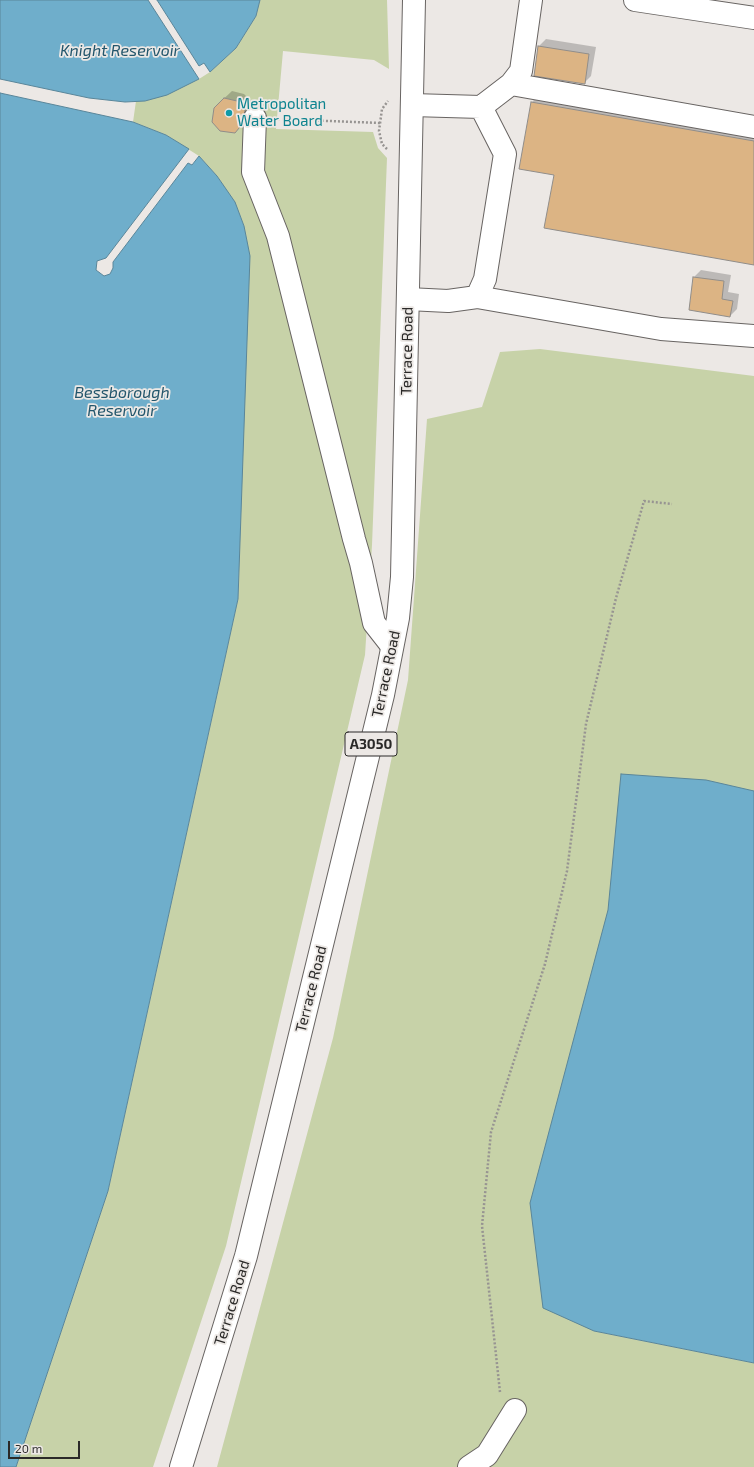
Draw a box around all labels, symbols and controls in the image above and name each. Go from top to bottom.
water label: Knight Reservoir [60,41,180,61]
place label: Metropolitan Water Board [237,95,326,130]
marker: Metropolitan Water Board [224,108,234,118]
street label: Terrace Road [397,307,417,395]
water label: Bessborough Reservoir [74,383,170,421]
street label: Terrace Road [368,629,404,719]
road number: A3050 [345,732,397,756]
street label: Terrace Road [292,944,330,1034]
street label: Terrace Road [210,1258,254,1348]
scale bar [10,1433,82,1459]
text: 20 m [15,1441,42,1455]

